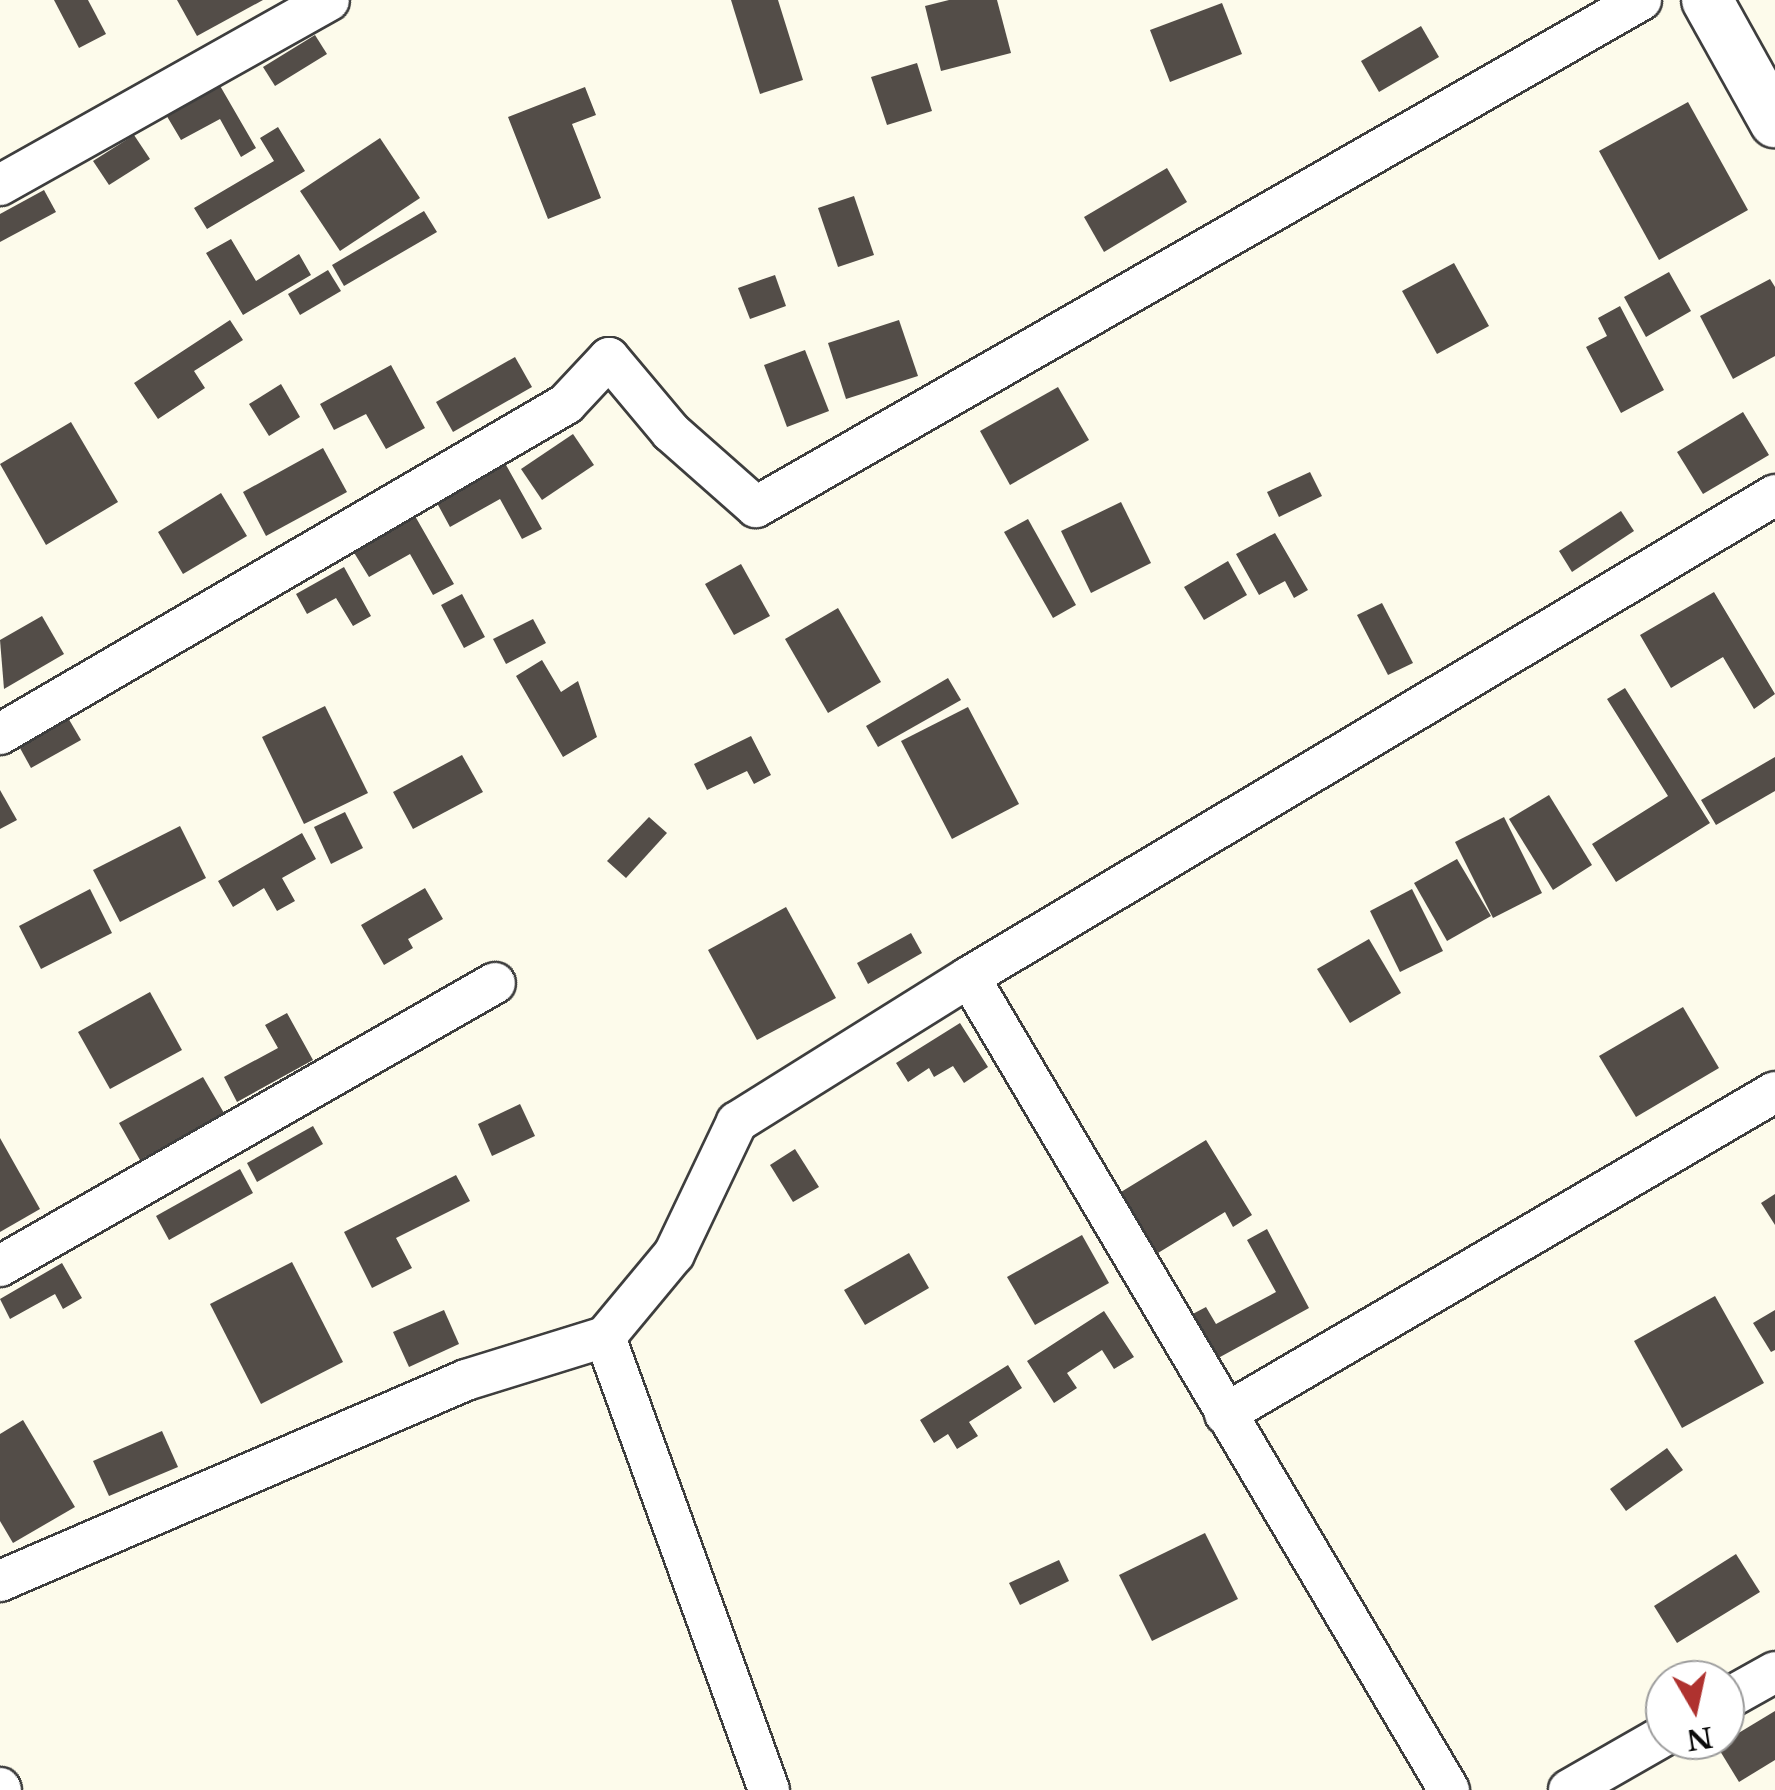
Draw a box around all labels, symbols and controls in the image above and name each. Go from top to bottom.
north arrow [1645,1660,1745,1760]
text: N [1684,1719,1715,1757]

